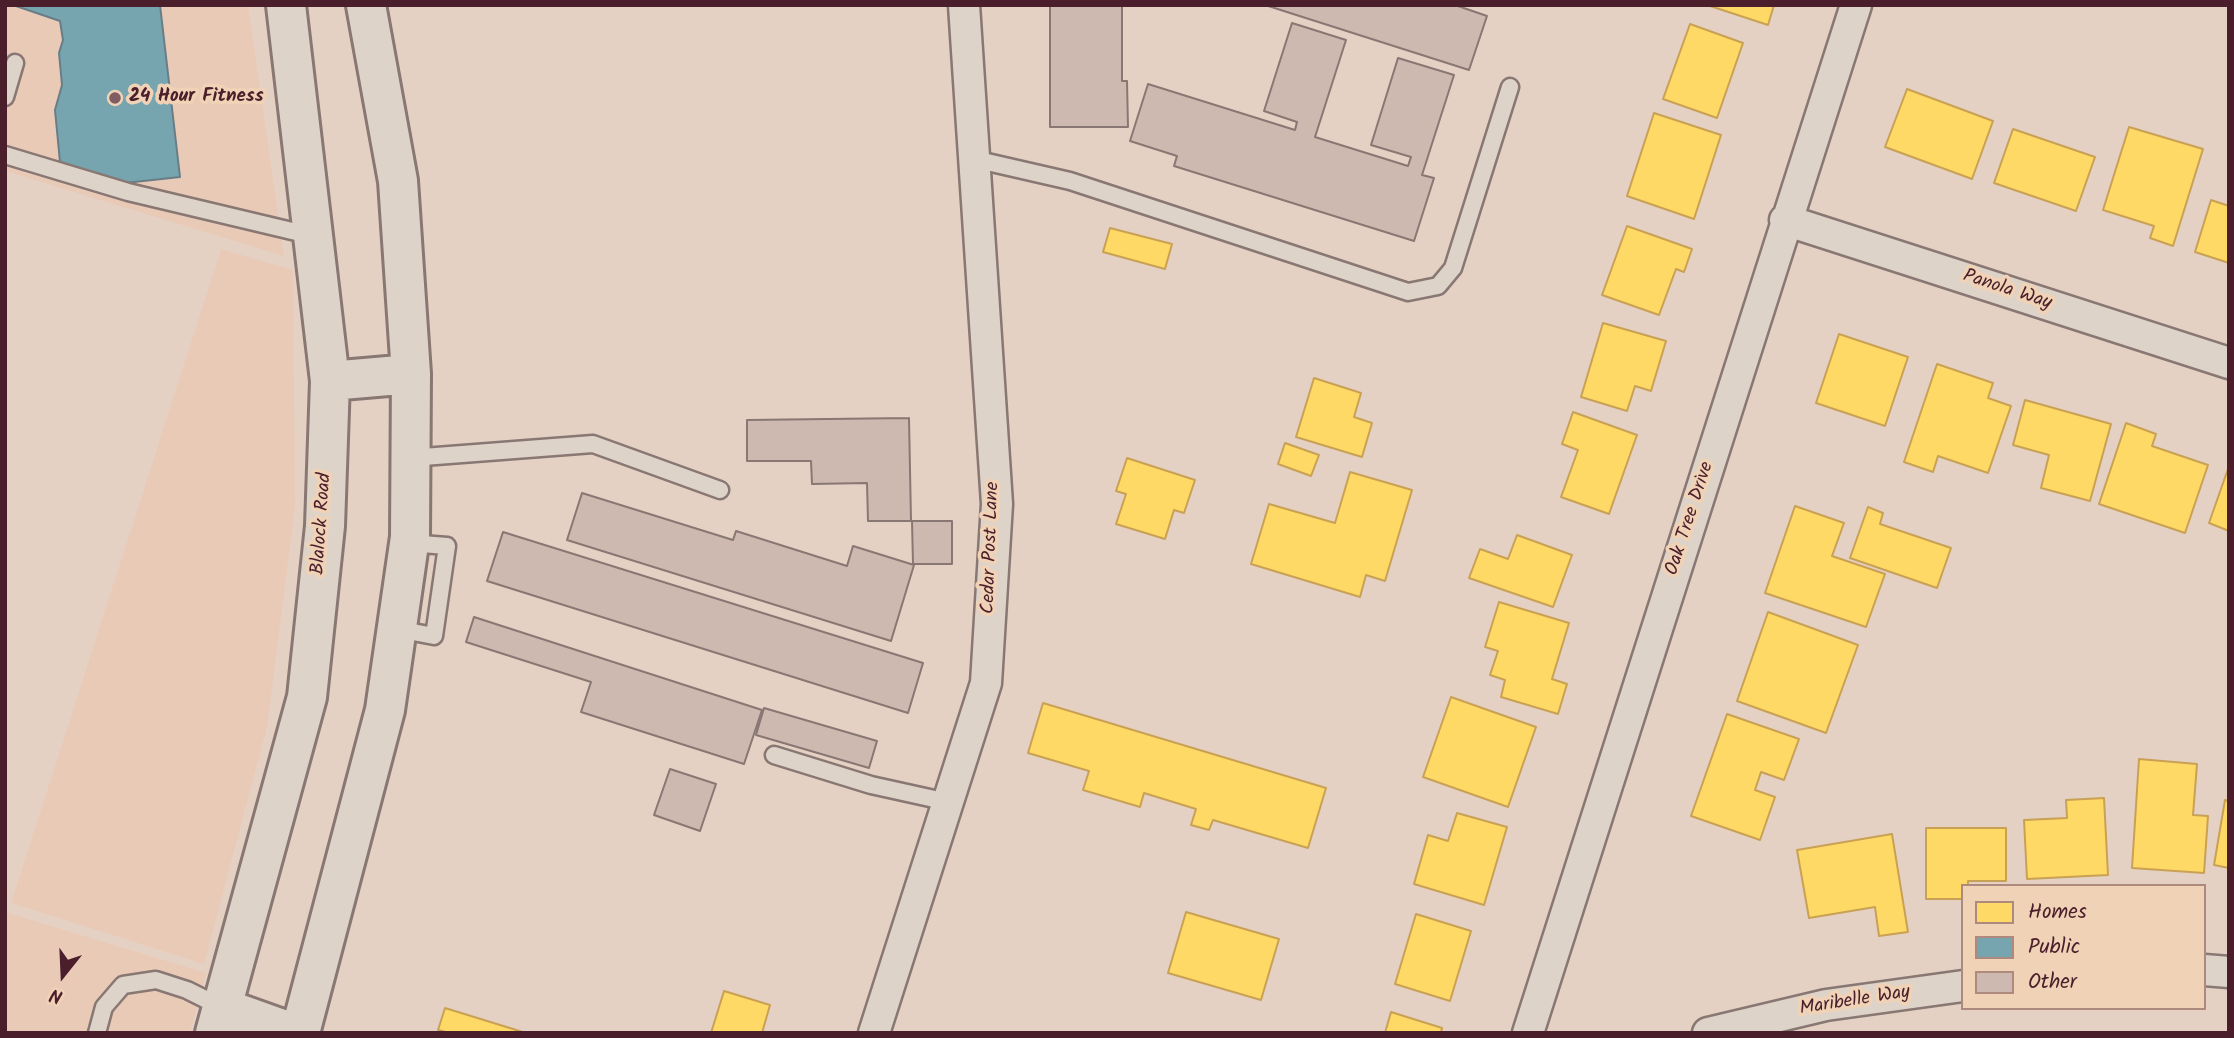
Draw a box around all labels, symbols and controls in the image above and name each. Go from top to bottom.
place label: 24 Hour Fitness [129,87,264,109]
marker: 24 Hour Fitness [107,90,123,106]
street label: Panola Way [1960,266,2054,316]
street label: Oak Tree Drive [1662,459,1720,579]
street label: Blalock Road [308,472,338,576]
street label: Cedar Post Lane [978,482,1006,614]
legend [1961,884,2206,1010]
text: Homes [2028,896,2087,929]
text: Public [2028,931,2080,964]
north arrow [28,940,98,1010]
text: Other [2028,966,2077,999]
text: N [46,979,67,1011]
street label: Maribelle Way [1798,982,1912,1022]

